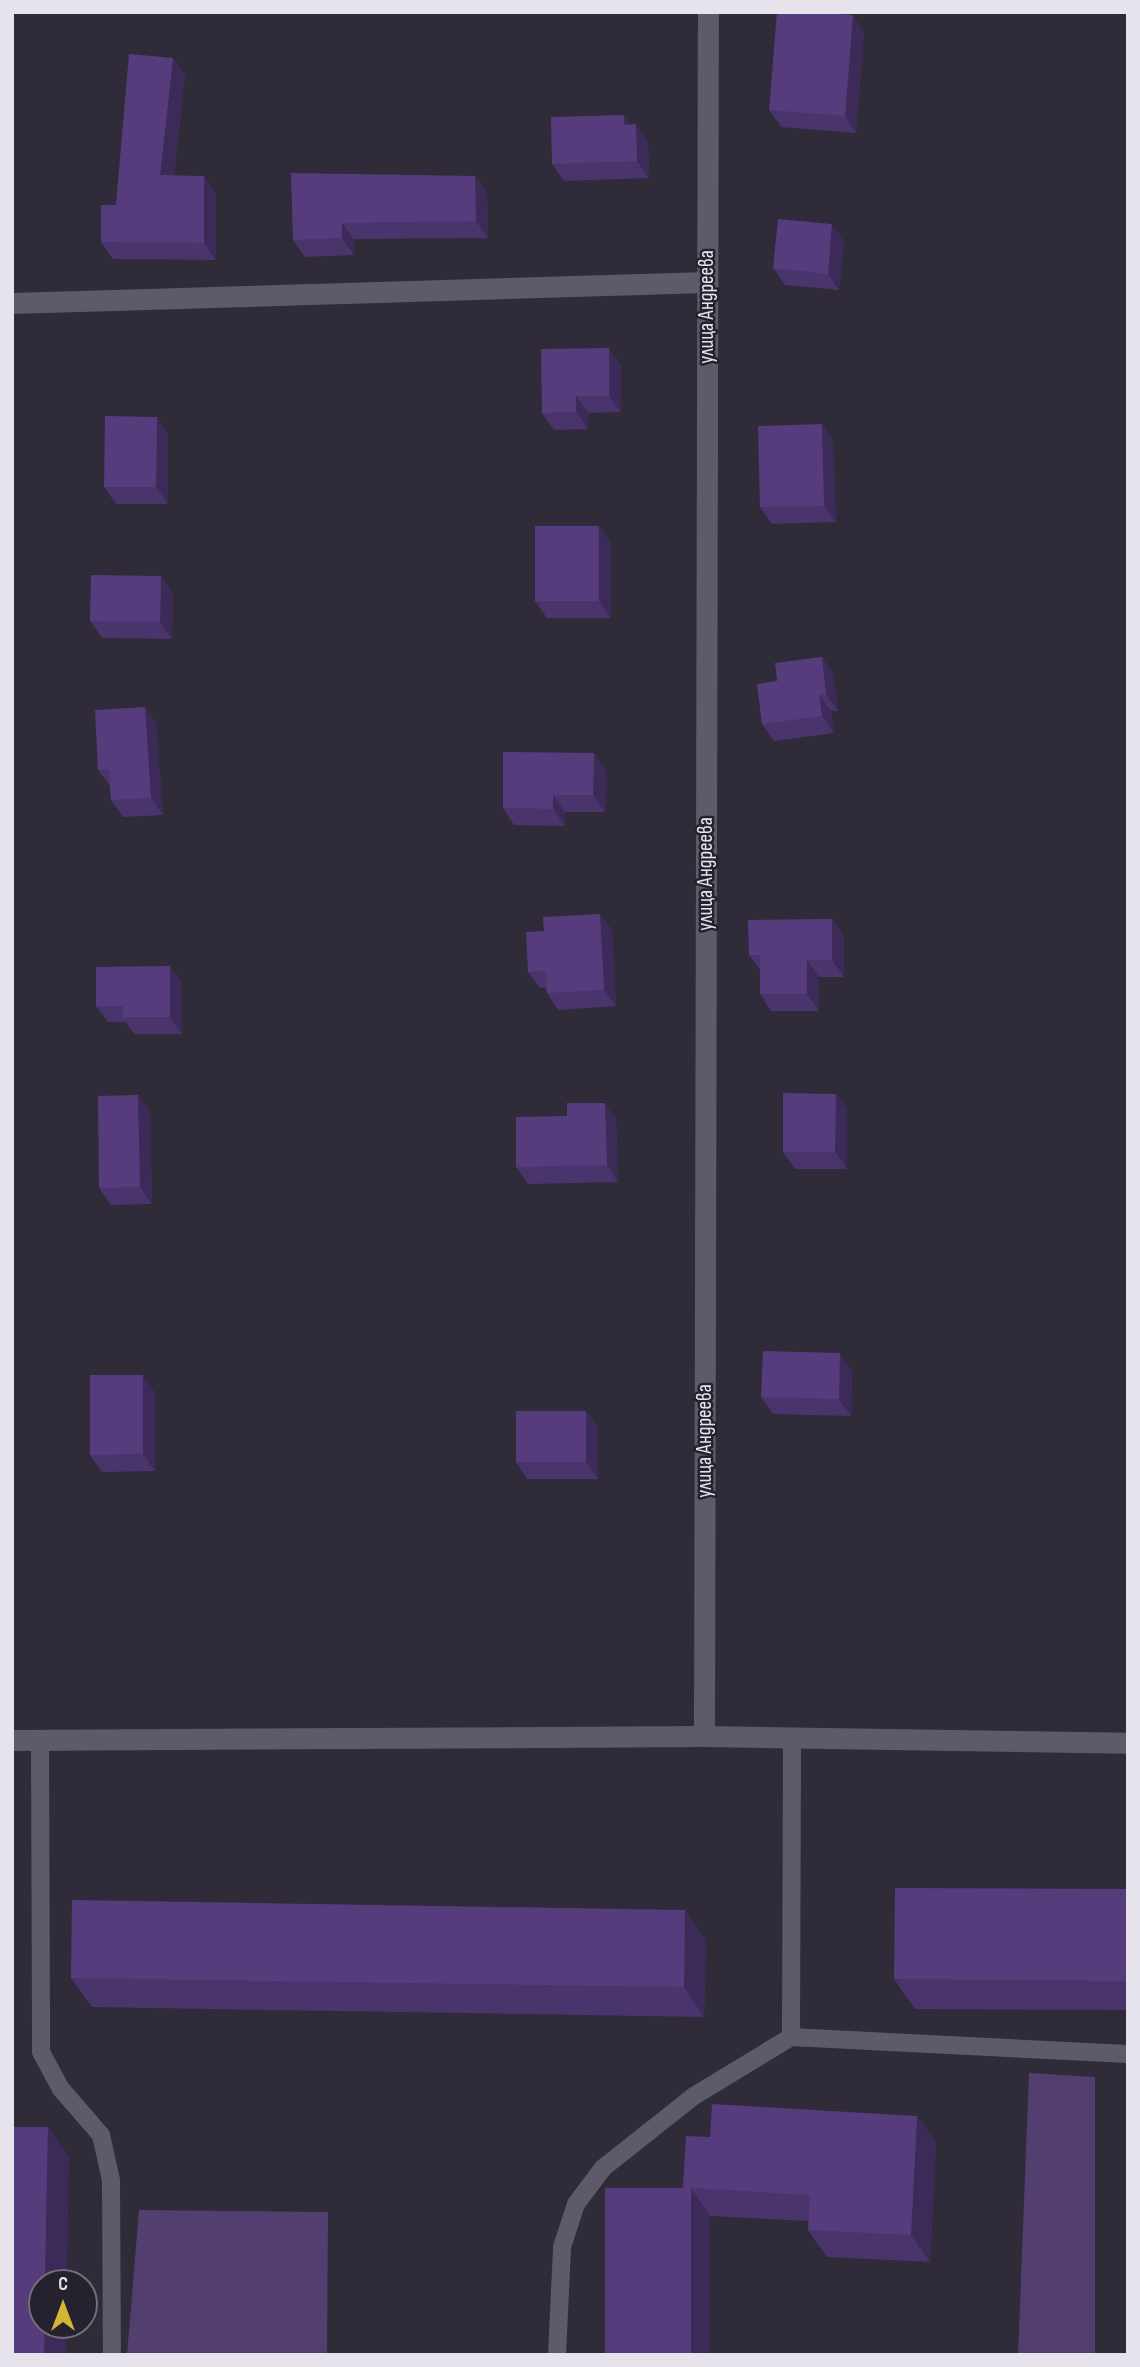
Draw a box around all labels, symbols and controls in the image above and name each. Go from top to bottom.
street label: улица Андреева [694,250,720,364]
street label: улица Андреева [693,817,719,931]
street label: улица Андреева [692,1384,718,1498]
north arrow [28,2269,98,2339]
text: С [58,2273,68,2296]

